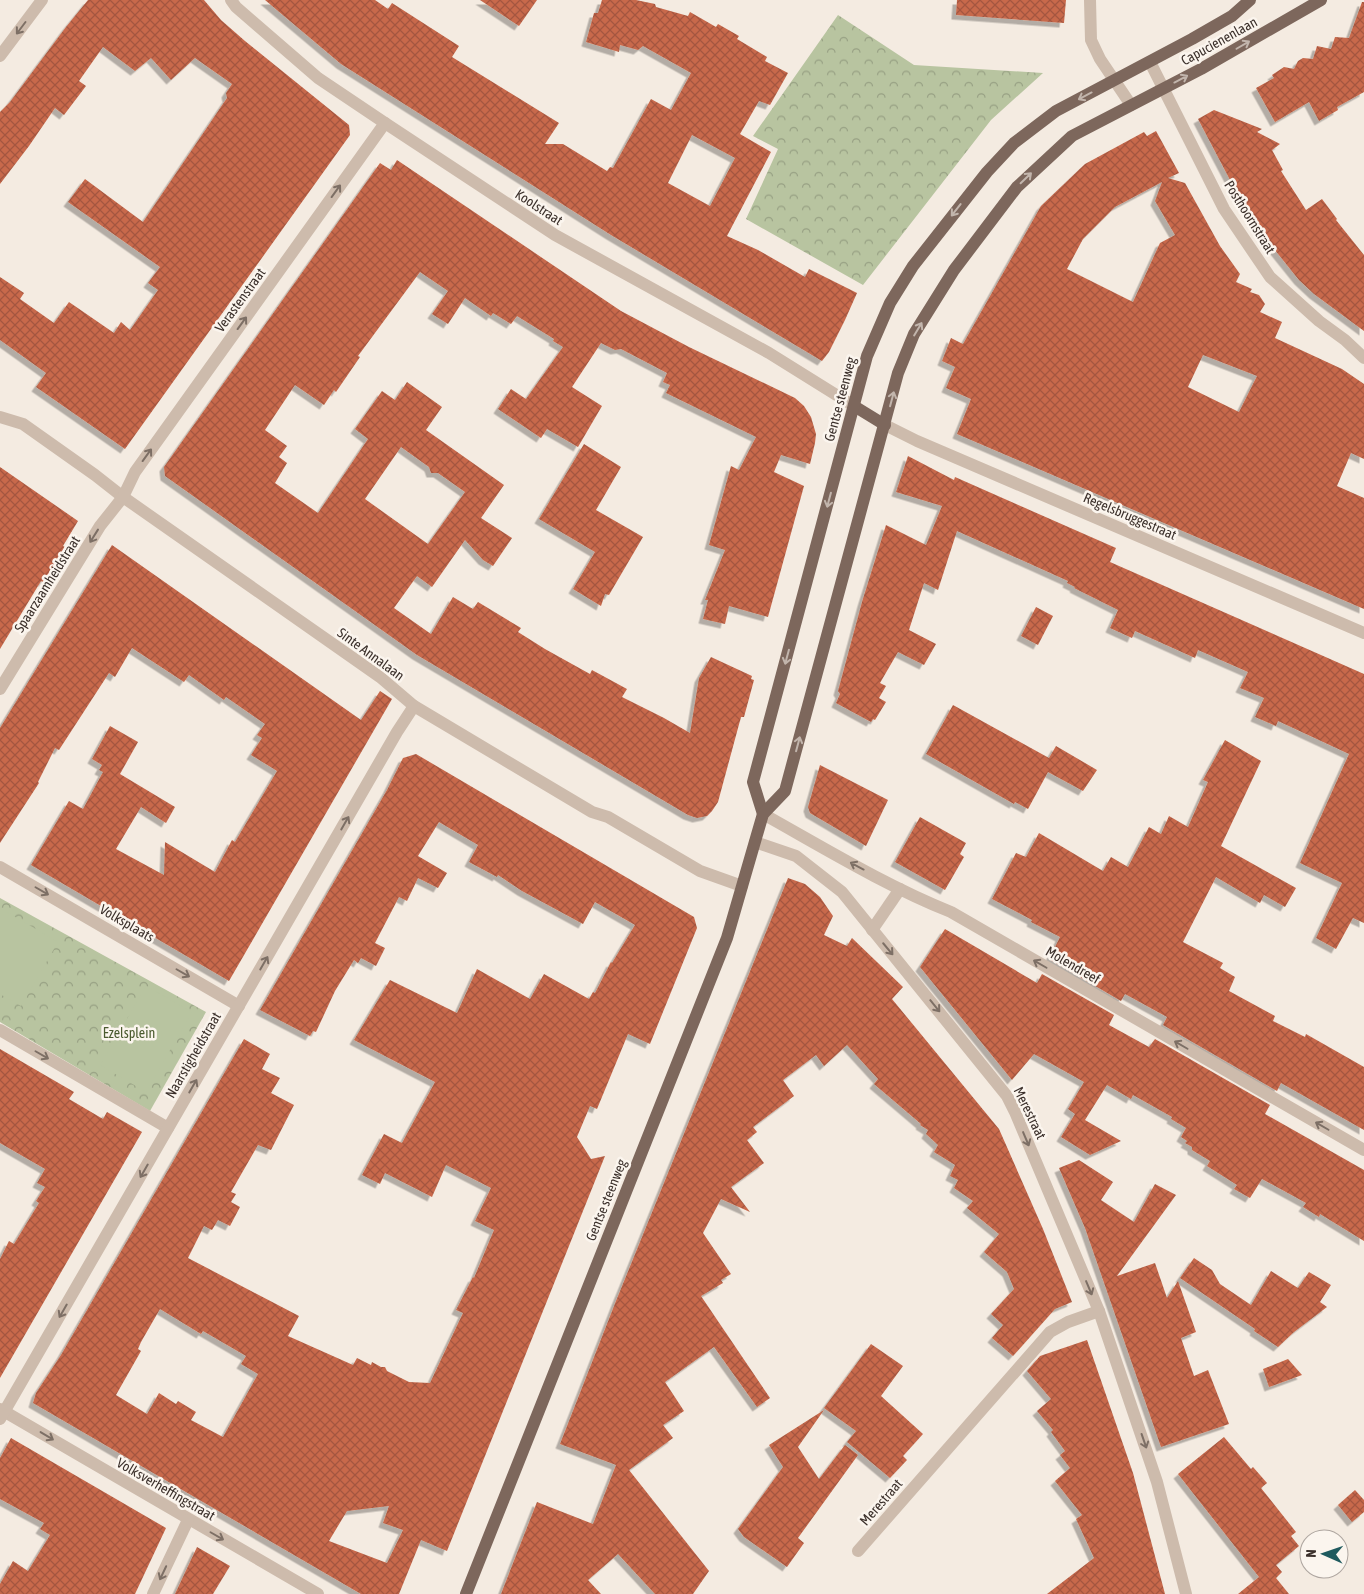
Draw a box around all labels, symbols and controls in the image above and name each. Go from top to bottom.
street label: Capucienenlaan [1178,14,1260,68]
one-way arrow [16,21,26,35]
one-way arrow [1235,40,1250,49]
one-way arrow [1173,74,1188,83]
one-way arrow [1077,91,1092,101]
one-way arrow [1019,172,1032,184]
street label: Posthoornstraat [1221,178,1279,256]
one-way arrow [331,184,341,198]
street label: Koolstraat [512,186,566,228]
one-way arrow [951,203,962,216]
street label: Verastenstraat [211,265,269,335]
one-way arrow [237,316,247,330]
one-way arrow [913,322,923,336]
street label: Gentse steenweg [821,355,859,443]
one-way arrow [887,391,897,407]
one-way arrow [142,449,153,462]
street label: Regelsbruggestraat [1081,489,1179,543]
one-way arrow [823,492,833,508]
one-way arrow [88,529,98,543]
street label: Spaarzaamheidstraat [11,533,83,635]
street label: Sinte Annalaan [335,624,407,684]
one-way arrow [781,649,791,665]
one-way arrow [793,737,803,753]
one-way arrow [340,815,350,830]
one-way arrow [850,861,865,870]
one-way arrow [35,886,50,896]
street label: Volksplaats [97,901,157,945]
one-way arrow [883,942,894,955]
street label: Molendreef [1043,943,1103,987]
one-way arrow [259,957,269,971]
one-way arrow [1034,958,1048,968]
one-way arrow [175,968,189,978]
one-way arrow [929,999,940,1012]
street label: Naarstigheidstraat [162,1009,224,1101]
park label: Ezelsplein [103,1025,155,1041]
one-way arrow [1174,1039,1189,1049]
one-way arrow [35,1050,50,1060]
one-way arrow [188,1080,198,1094]
street label: Merestraat [1011,1084,1049,1142]
one-way arrow [1314,1121,1329,1131]
one-way arrow [1023,1131,1032,1146]
street label: Gentse steenweg [582,1157,630,1243]
one-way arrow [138,1163,148,1177]
one-way arrow [1085,1280,1095,1295]
one-way arrow [57,1304,67,1318]
one-way arrow [39,1432,53,1442]
one-way arrow [1139,1433,1149,1449]
street label: Volksverheffingstraat [114,1454,218,1524]
street label: Merestraat [857,1476,905,1528]
north arrow [1299,1529,1349,1579]
one-way arrow [209,1532,224,1541]
text: N [1303,1549,1319,1558]
one-way arrow [158,1565,167,1580]

